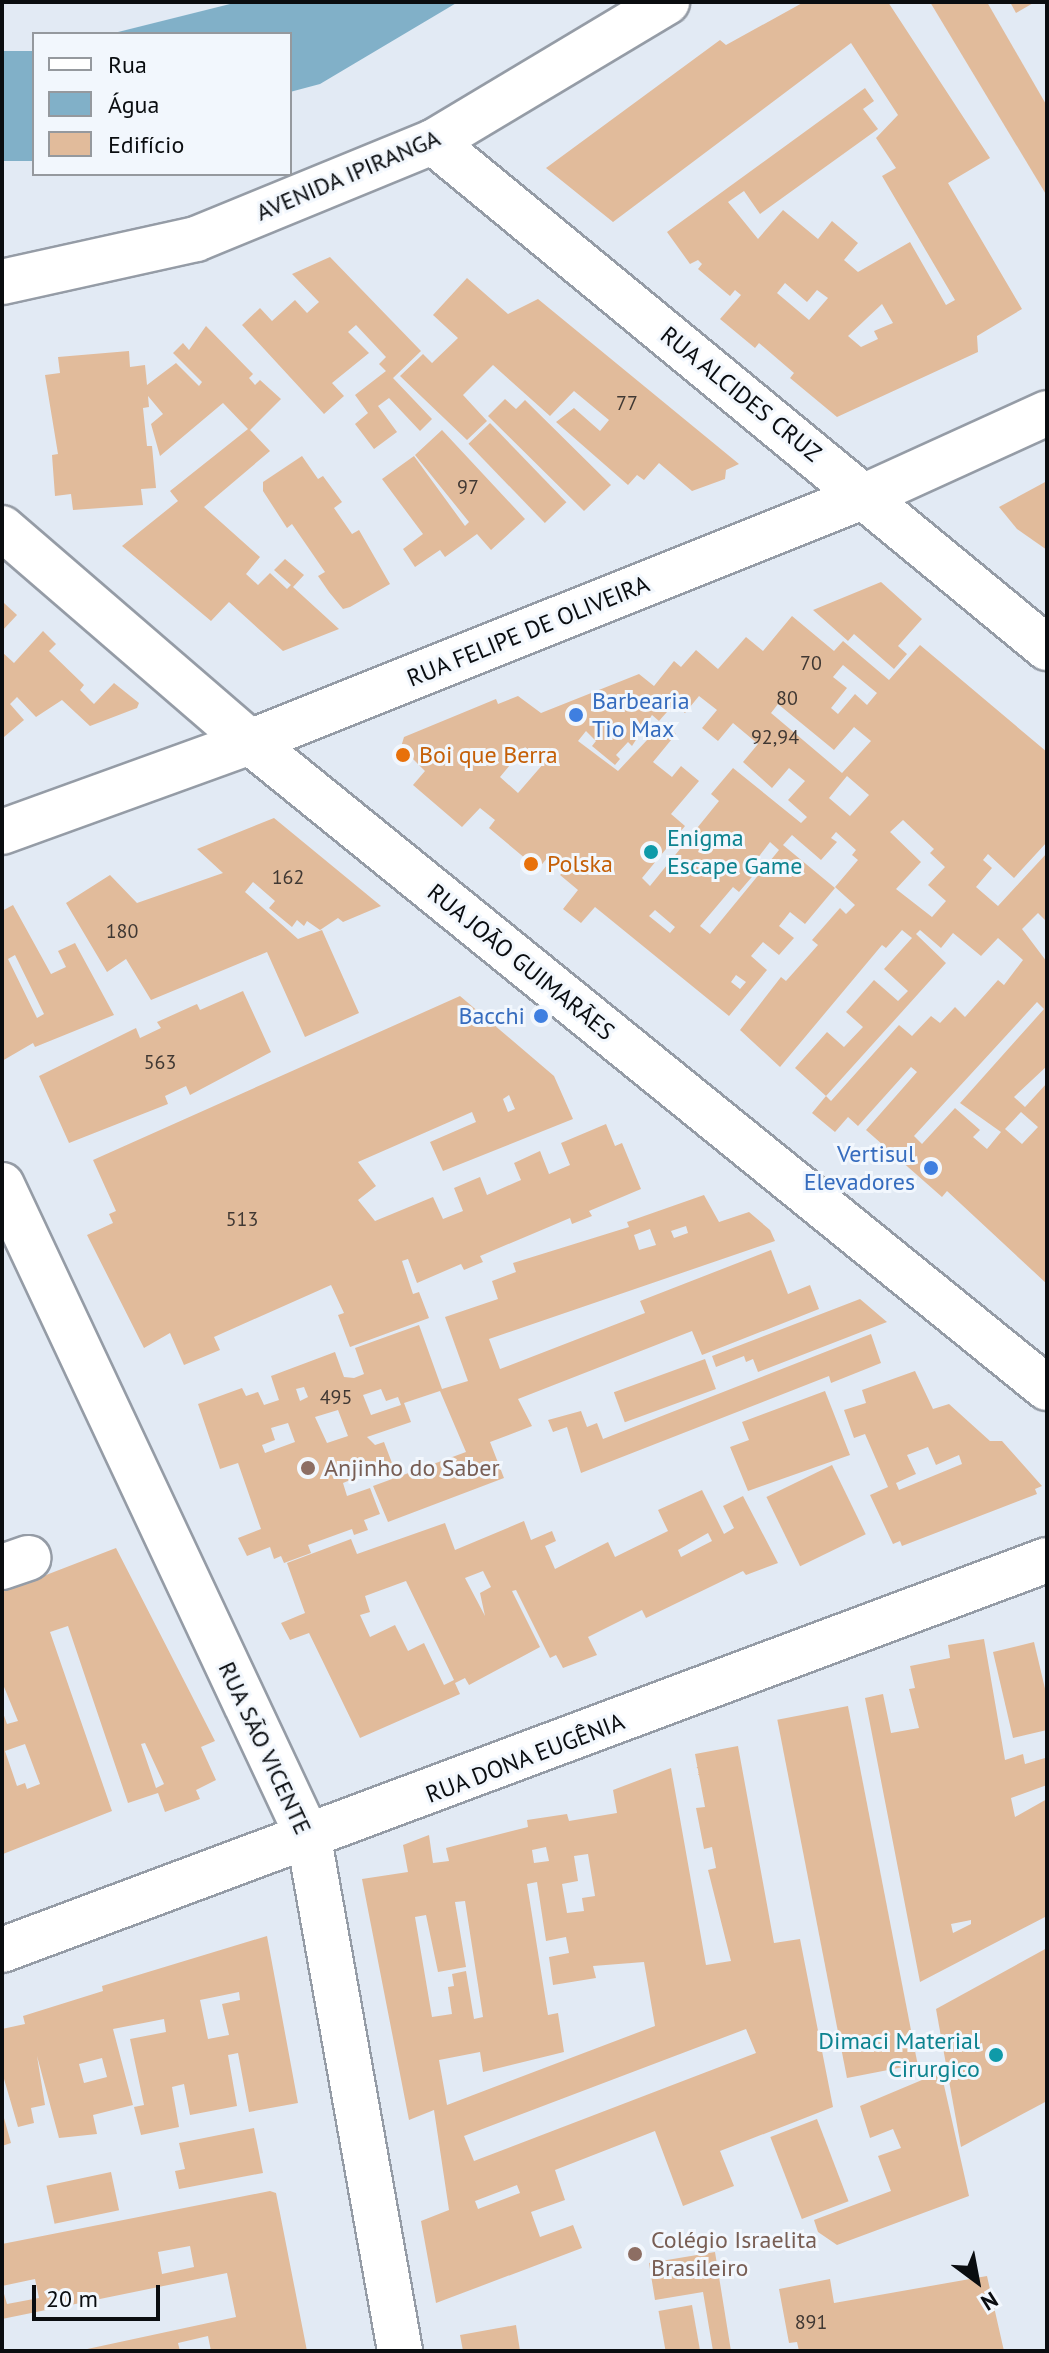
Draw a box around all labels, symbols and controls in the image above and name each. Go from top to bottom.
legend [32,32,292,176]
text: Rua [108,49,147,80]
text: Água [108,89,159,120]
street label: AVENIDA IPIRANGA [251,123,445,227]
text: Edifício [108,129,184,160]
street label: RUA ALCIDES CRUZ [654,320,828,468]
house number: 77 [616,391,638,415]
house number: 97 [457,475,479,499]
street label: RUA FELIPE DE OLIVEIRA [402,569,654,693]
house number: 70 [800,651,822,675]
house number: 80 [776,686,798,710]
place label: Barbearia Tio Max [592,687,690,743]
marker: Barbearia Tio Max [567,706,585,724]
house number: 92,94 [751,725,799,749]
place label: Boi que Berra [419,741,558,769]
marker: Boi que Berra [394,746,412,764]
place label: Enigma Escape Game [667,824,803,880]
marker: Enigma Escape Game [642,843,660,861]
place label: Polska [547,850,613,878]
marker: Polska [522,855,540,873]
house number: 162 [272,865,304,889]
street label: RUA JOÃO GUIMARÃES [421,877,621,1047]
house number: 180 [106,919,138,943]
place label: Bacchi [458,1002,525,1030]
marker: Bacchi [532,1007,550,1025]
house number: 563 [144,1050,176,1074]
place label: Vertisul Elevadores [804,1140,915,1196]
marker: Vertisul Elevadores [922,1159,940,1177]
house number: 513 [226,1207,258,1231]
house number: 495 [320,1385,352,1409]
place label: Anjinho do Saber [324,1454,500,1482]
marker: Anjinho do Saber [299,1459,317,1477]
street label: RUA SÃO VICENTE [212,1656,318,1840]
street label: RUA DONA EUGÊNIA [421,1707,629,1809]
place label: Dimaci Material Cirurgico [818,2027,980,2083]
marker: Dimaci Material Cirurgico [987,2046,1005,2064]
place label: Colégio Israelita Brasileiro [651,2226,817,2282]
north arrow [937,2241,1017,2321]
marker: Colégio Israelita Brasileiro [626,2245,644,2263]
scale bar [36,2269,164,2319]
text: 20 m [46,2283,98,2314]
text: N [976,2286,1003,2317]
house number: 891 [795,2310,827,2334]

